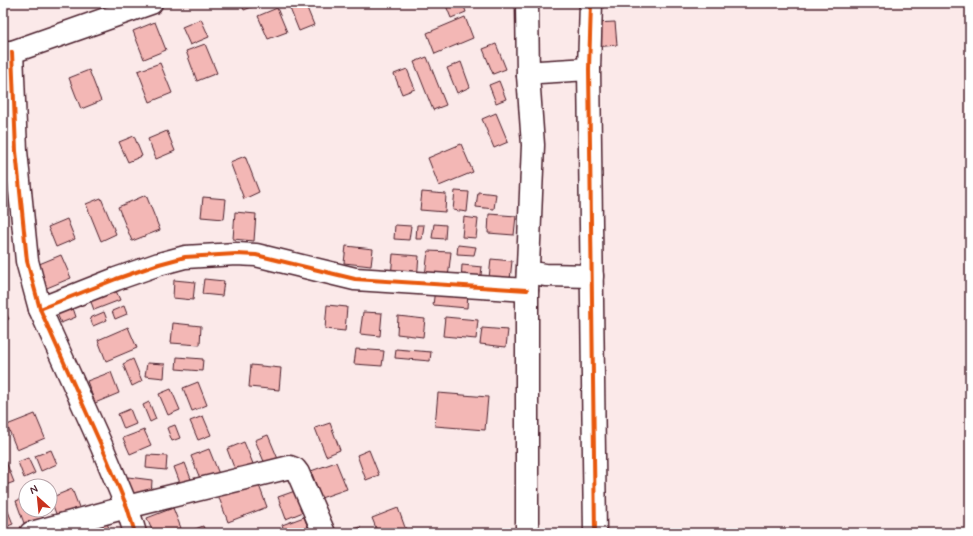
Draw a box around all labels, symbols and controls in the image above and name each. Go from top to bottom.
north arrow [18,478,58,518]
text: N [27,482,40,498]

